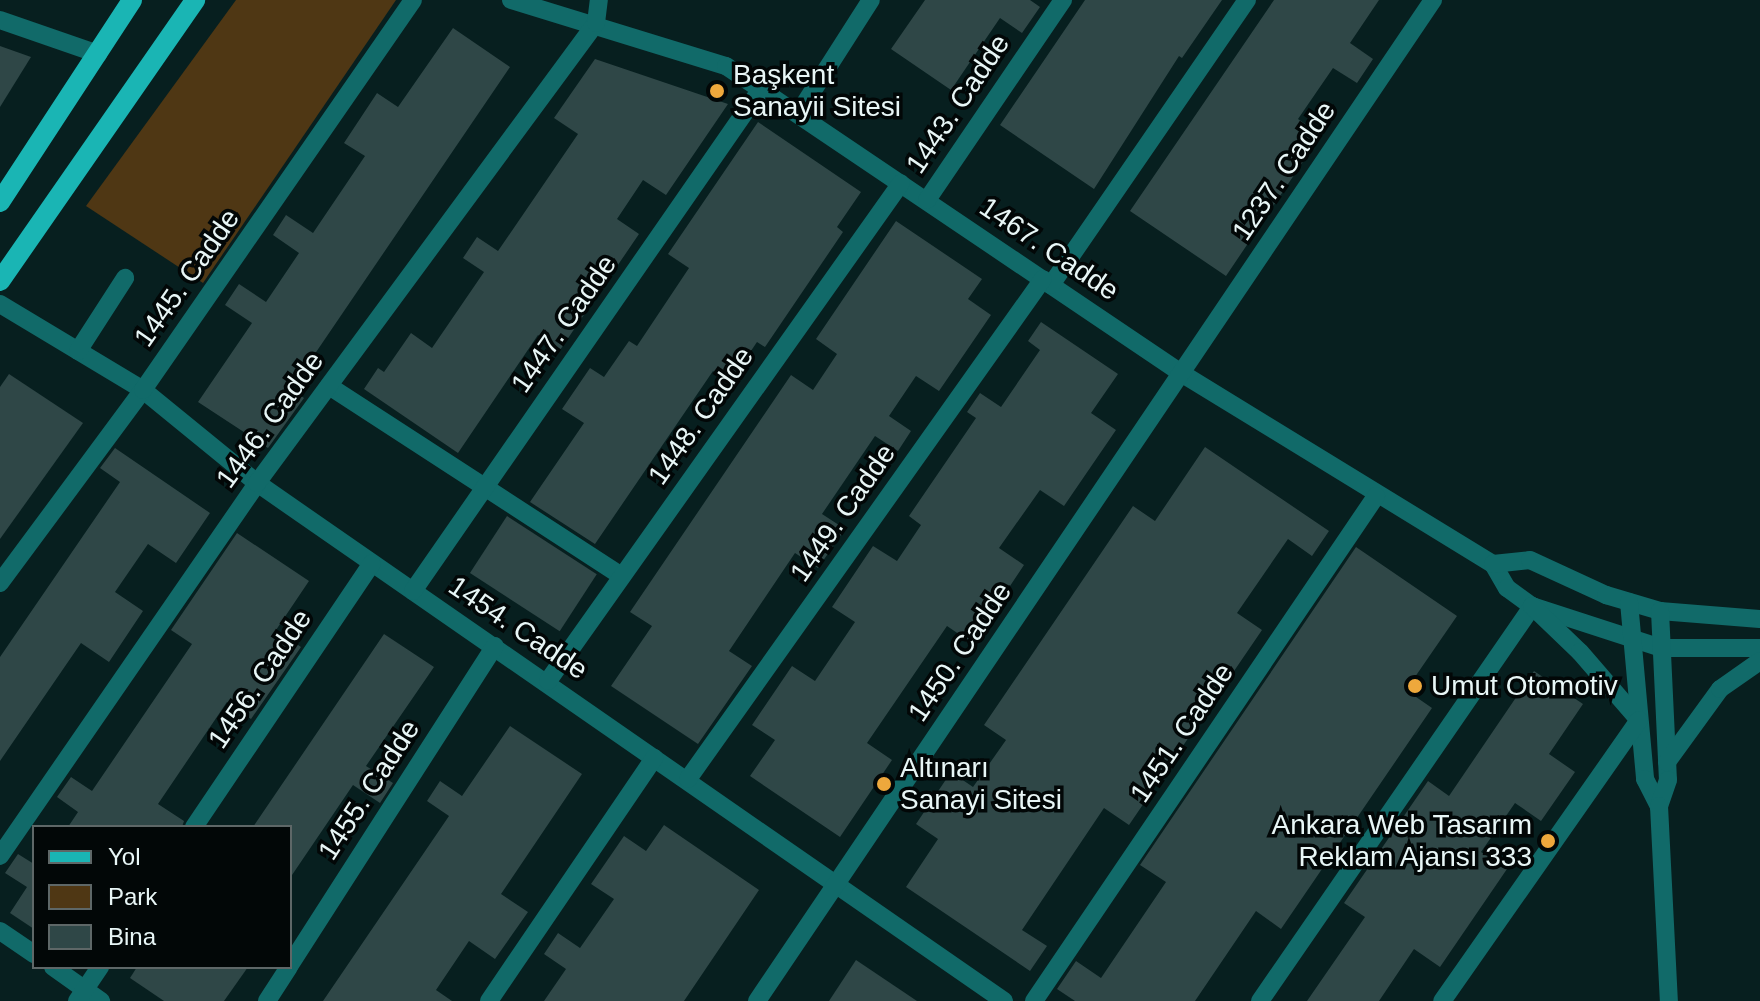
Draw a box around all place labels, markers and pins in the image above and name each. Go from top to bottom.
place label: Başkent Sanayii Sitesi [733,58,901,124]
marker: Başkent Sanayii Sitesi [708,82,726,100]
place label: Umut Otomotiv [1431,669,1618,703]
marker: Umut Otomotiv [1406,677,1424,695]
place label: Altınarı Sanayi Sitesi [900,751,1062,817]
marker: Altınarı Sanayi Sitesi [875,775,893,793]
place label: Ankara Web Tasarım Reklam Ajansı 333 [1271,808,1532,874]
marker: Ankara Web Tasarım Reklam Ajansı 333 [1539,832,1557,850]

